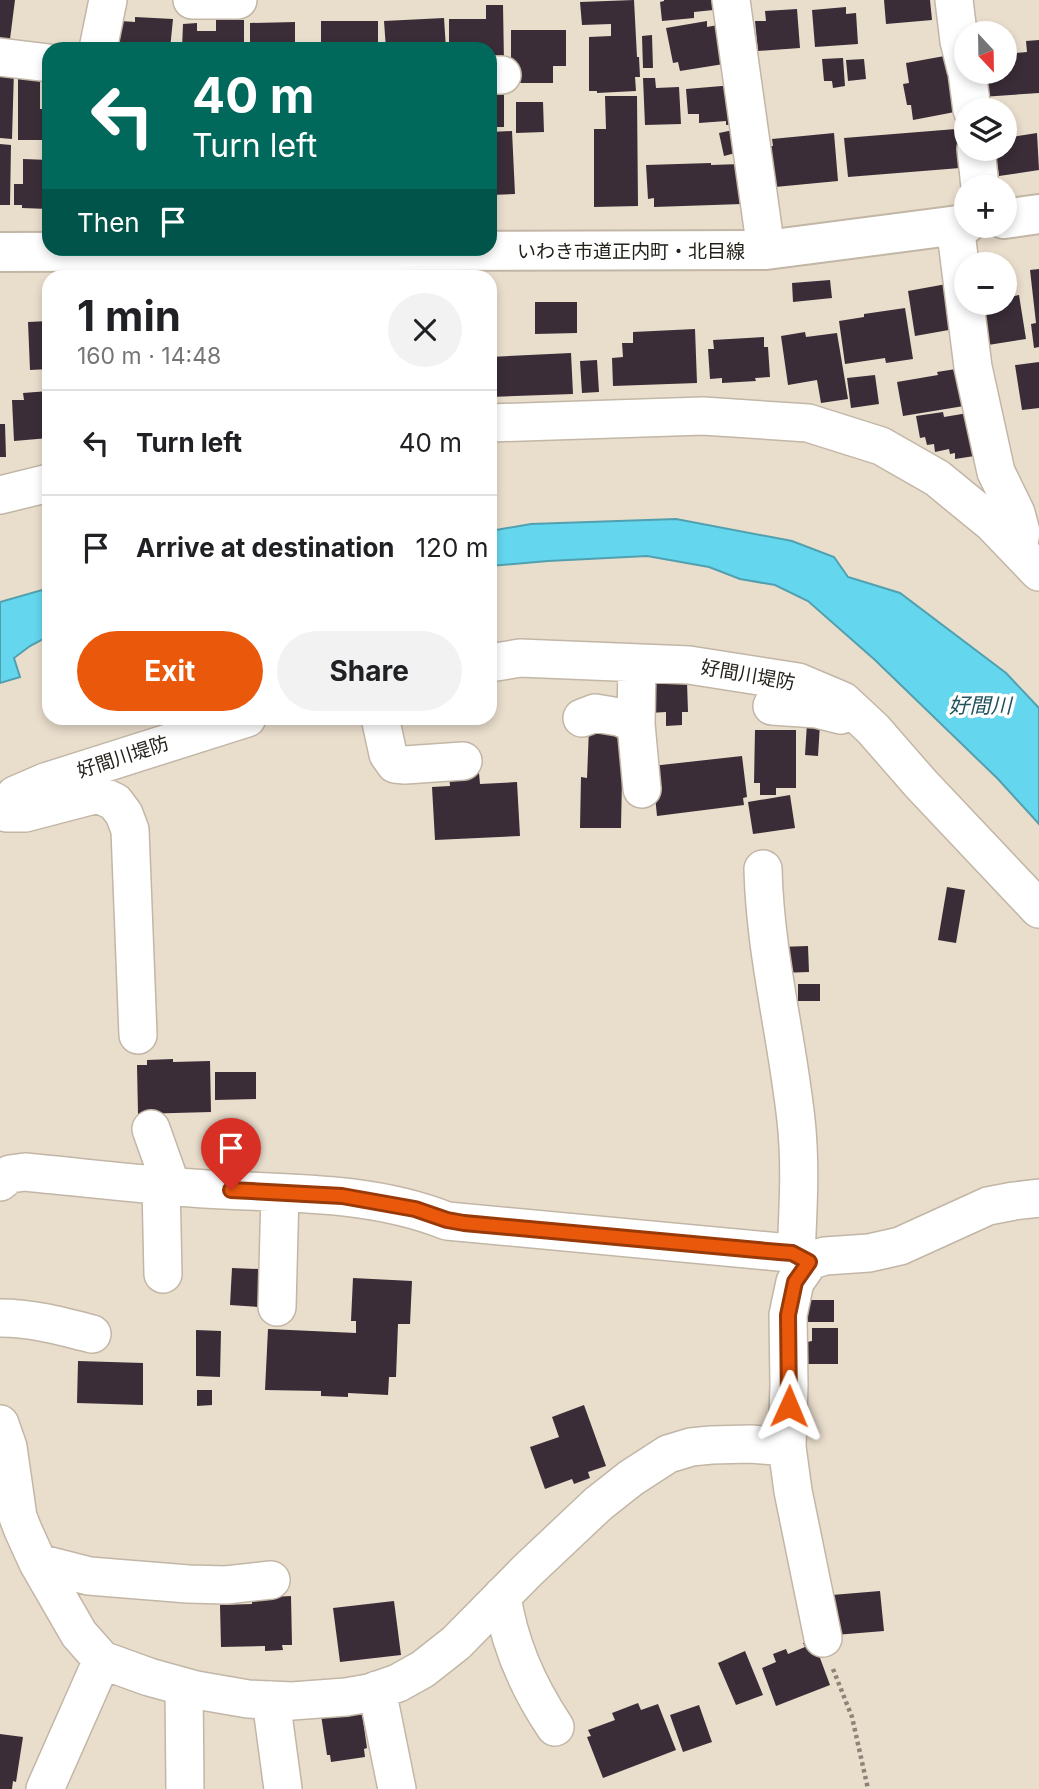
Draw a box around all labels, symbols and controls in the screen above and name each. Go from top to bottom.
north arrow [954,21,1017,84]
map controls [954,21,1017,315]
text: 40 m [192,66,315,125]
icon: left [77,70,168,161]
button: layers [954,98,1017,161]
text: Turn left [192,126,317,165]
button: + [954,175,1017,238]
icon: arrive [154,203,192,241]
text: Then [77,207,140,238]
street label: いわき市道正内町・北目線 [517,240,745,263]
button: − [954,252,1017,315]
text: 1 min [77,290,181,341]
button: close [388,293,462,367]
text: 160 m · 14:48 [77,342,221,370]
icon: left [77,424,115,462]
text: Turn left [136,427,242,458]
text: 40 m [399,427,462,458]
icon: arrive [77,529,115,567]
text: Arrive at destination [136,532,395,563]
text: 120 m [416,532,488,563]
button: Exit [77,631,263,711]
button: Share [277,631,462,711]
street label: 好間川堤防 [699,655,797,695]
water label: 好間川 [949,693,1013,718]
street label: 好間川堤防 [74,731,172,783]
pin [201,1118,261,1190]
icon: arrive [212,1129,250,1167]
position arrow [752,1369,826,1443]

